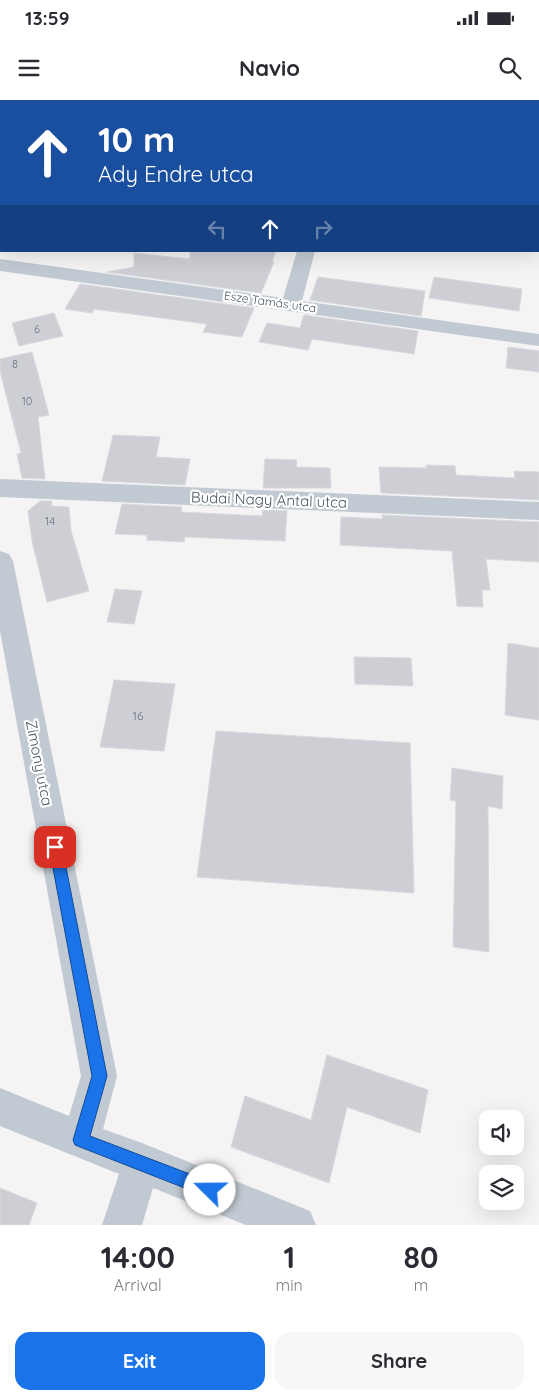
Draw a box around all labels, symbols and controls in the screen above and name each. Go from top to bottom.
text: 13:59 [25,6,70,30]
icon: menu [15,54,43,82]
text: Navio [239,54,300,82]
icon: search [496,54,524,82]
text: 10 m [98,117,175,161]
icon: ahead [15,120,80,185]
text: Ady Endre utca [98,160,254,188]
icon: left [203,215,231,243]
icon: ahead [256,215,284,243]
icon: right [309,215,337,243]
street label: Esze Tamás utca [223,288,317,315]
house number: 6 [34,322,40,336]
house number: 8 [12,357,18,371]
house number: 10 [22,394,32,408]
street label: Budai Nagy Antal utca [191,487,347,512]
house number: 14 [45,513,55,528]
house number: 16 [133,708,144,723]
street label: Zimony utca [22,718,57,808]
pin [34,826,76,868]
icon: arrive [41,833,69,861]
map controls [479,1110,524,1210]
button: sound [479,1110,524,1155]
position arrow [183,1163,235,1215]
button: layers [479,1165,524,1210]
text: 14:00 [101,1238,175,1276]
text: 1 [283,1238,295,1276]
text: 80 [403,1238,438,1276]
text: Arrival [114,1275,162,1295]
text: min [276,1275,303,1295]
text: m [414,1275,428,1295]
button: Exit [15,1332,265,1390]
button: Share [275,1332,524,1390]

